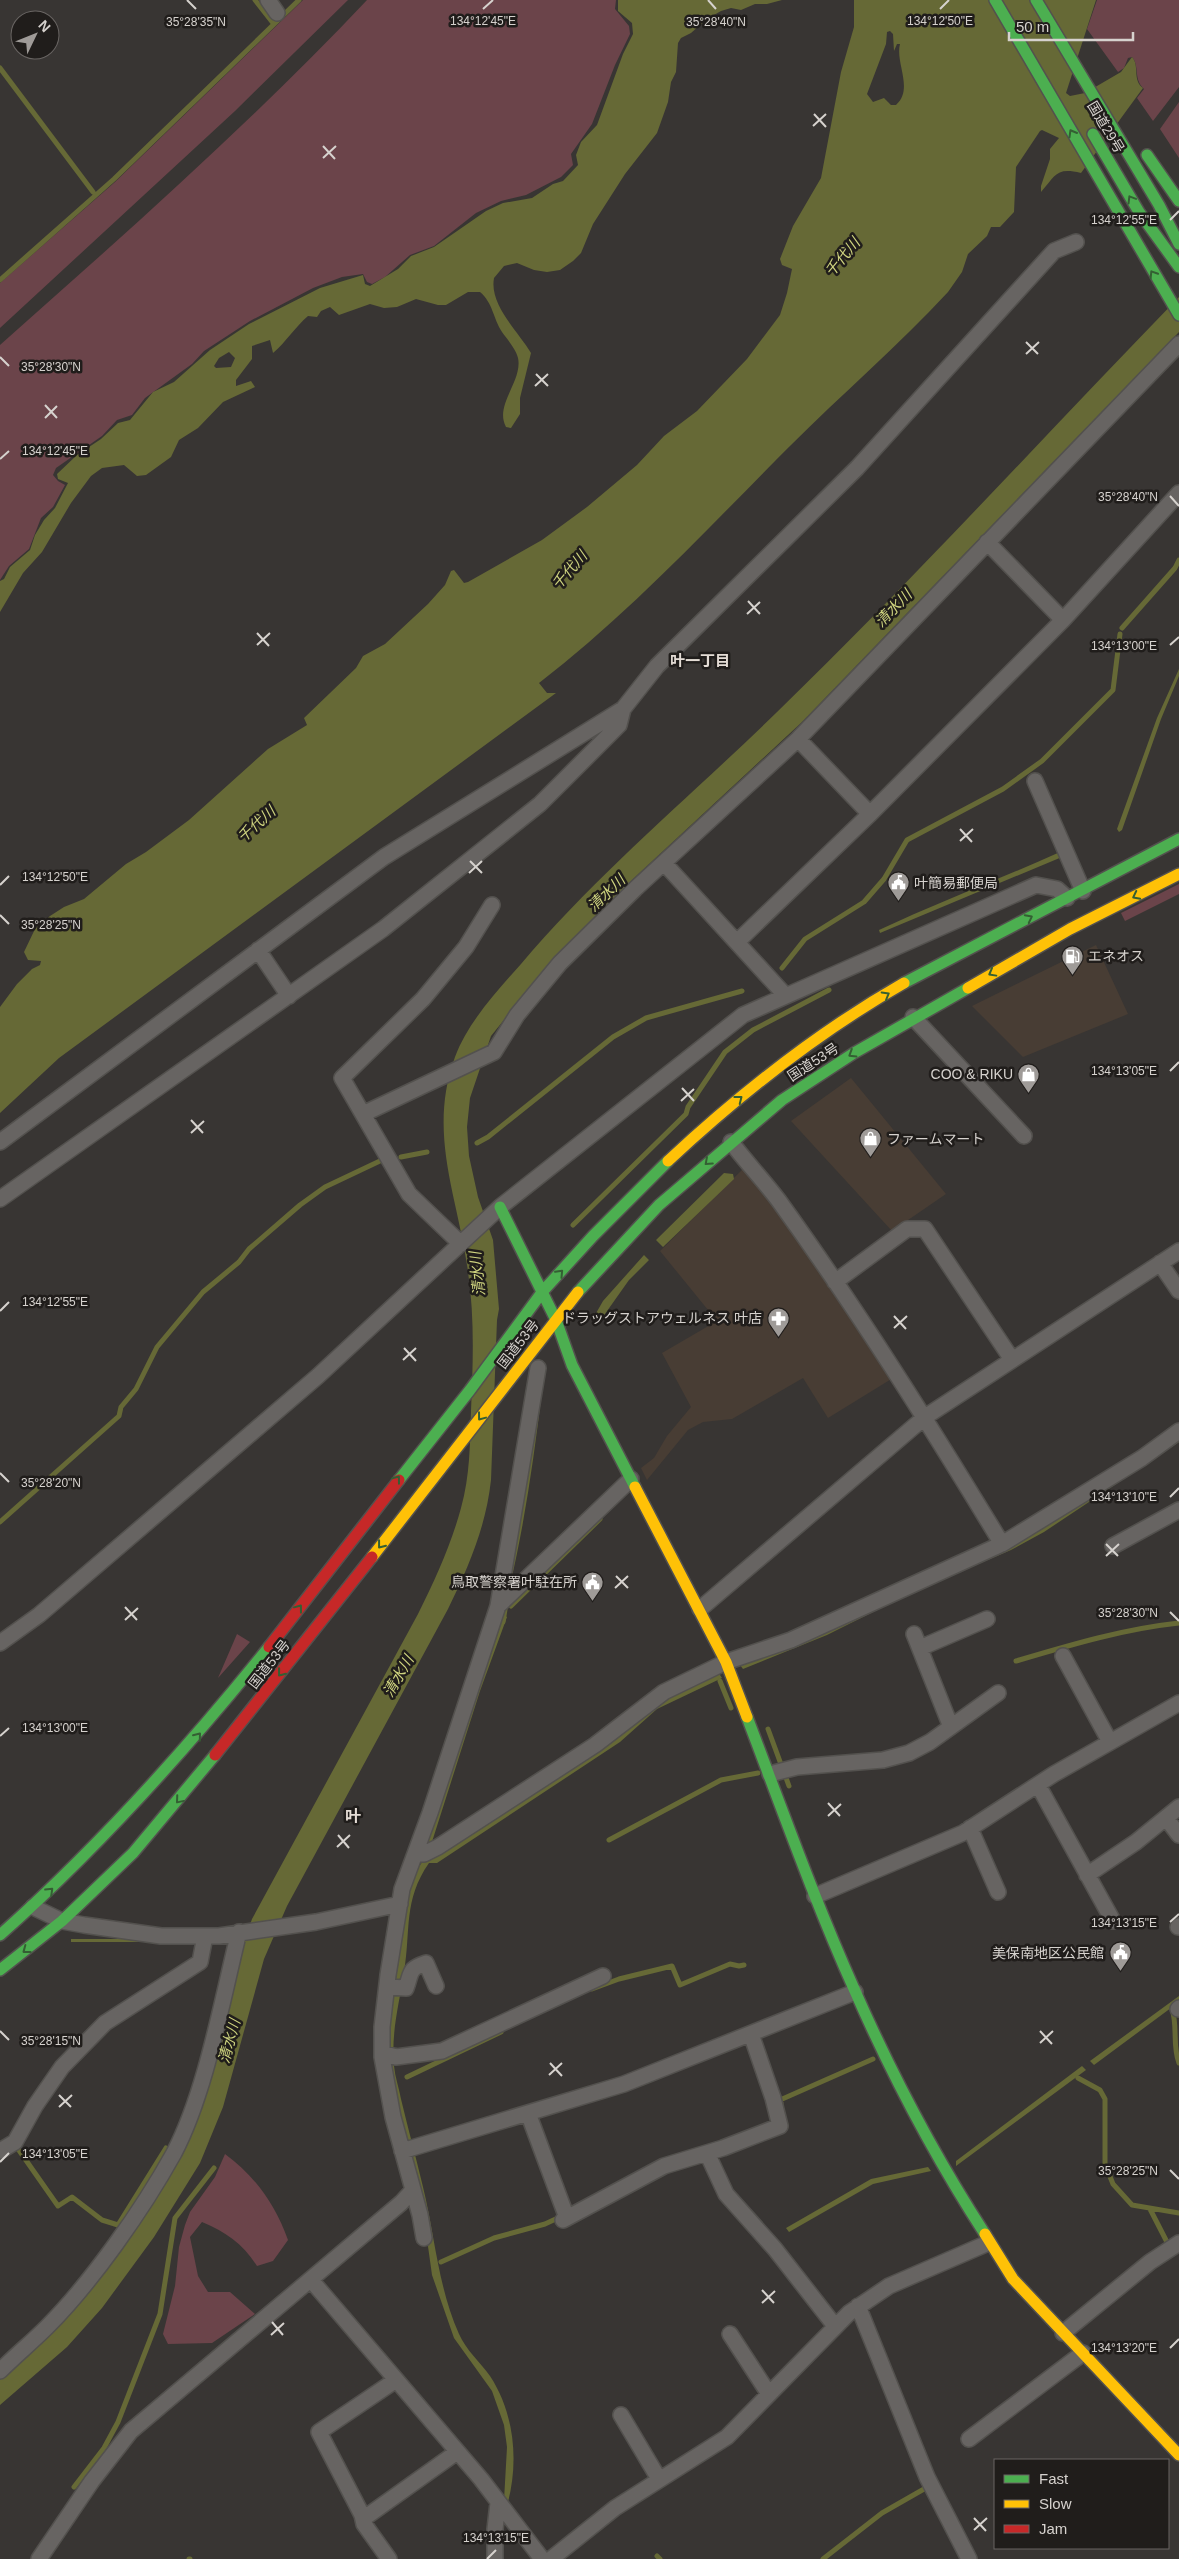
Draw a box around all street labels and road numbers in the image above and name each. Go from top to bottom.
street label: 国道29号 [1084,98,1128,156]
street label: 国道53号 [784,1040,842,1084]
street label: 国道53号 [494,1316,542,1372]
street label: 国道53号 [245,1636,293,1692]

